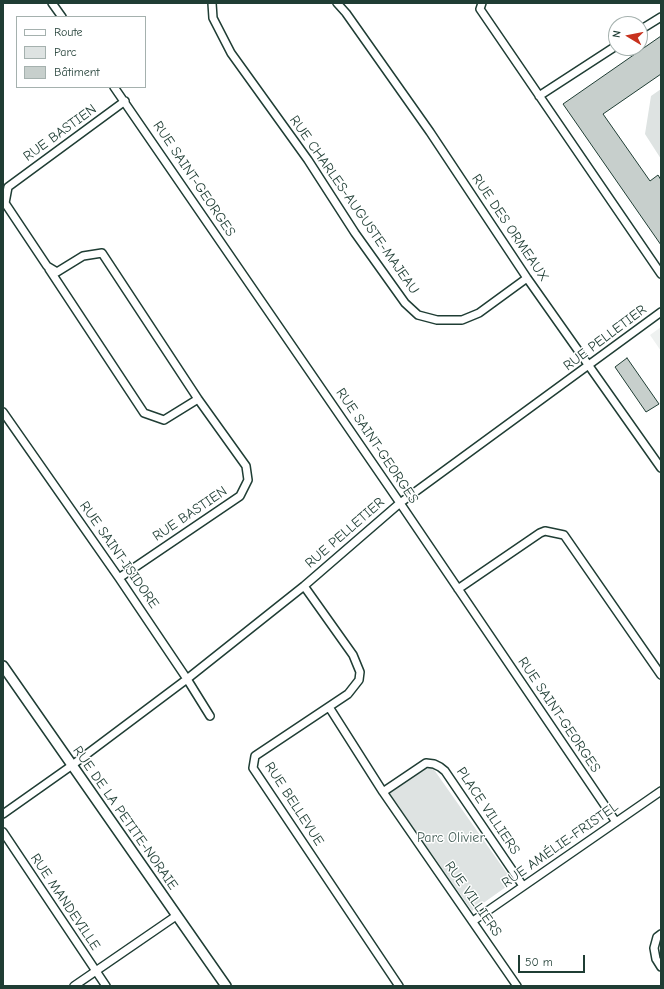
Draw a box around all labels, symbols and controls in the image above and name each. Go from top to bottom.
legend [16,16,146,88]
north arrow [608,16,648,56]
text: Route [54,25,83,39]
text: N [610,29,624,39]
text: Parc [54,45,77,59]
text: Bâtiment [54,65,100,79]
street label: RUE BASTIEN [20,101,100,165]
street label: RUE CHARLES-AUGUSTE-MAJEAU [286,112,422,298]
street label: RUE SAINT-GEORGES [149,118,239,240]
street label: RUE DES ORMEAUX [468,171,552,285]
street label: RUE PELLETIER [560,301,650,375]
street label: RUE SAINT-GEORGES [332,385,422,507]
street label: RUE BASTIEN [150,483,230,545]
street label: RUE PELLETIER [302,494,388,572]
street label: RUE SAINT-ISIDORE [76,498,162,612]
street label: RUE SAINT-GEORGES [514,654,604,776]
street label: RUE DE LA PETITE-NORAIE [69,743,181,893]
street label: RUE BELLEVUE [261,759,327,849]
street label: PLACE VILLIERS [453,764,523,858]
street label: RUE AMÉLIE-FRISTEL [499,798,621,892]
park label: Parc Olivier [417,830,485,846]
street label: RUE MANDEVILLE [26,851,104,953]
street label: RUE VILLIERS [441,858,505,940]
scale bar [520,947,587,973]
text: 50 m [525,955,553,969]

